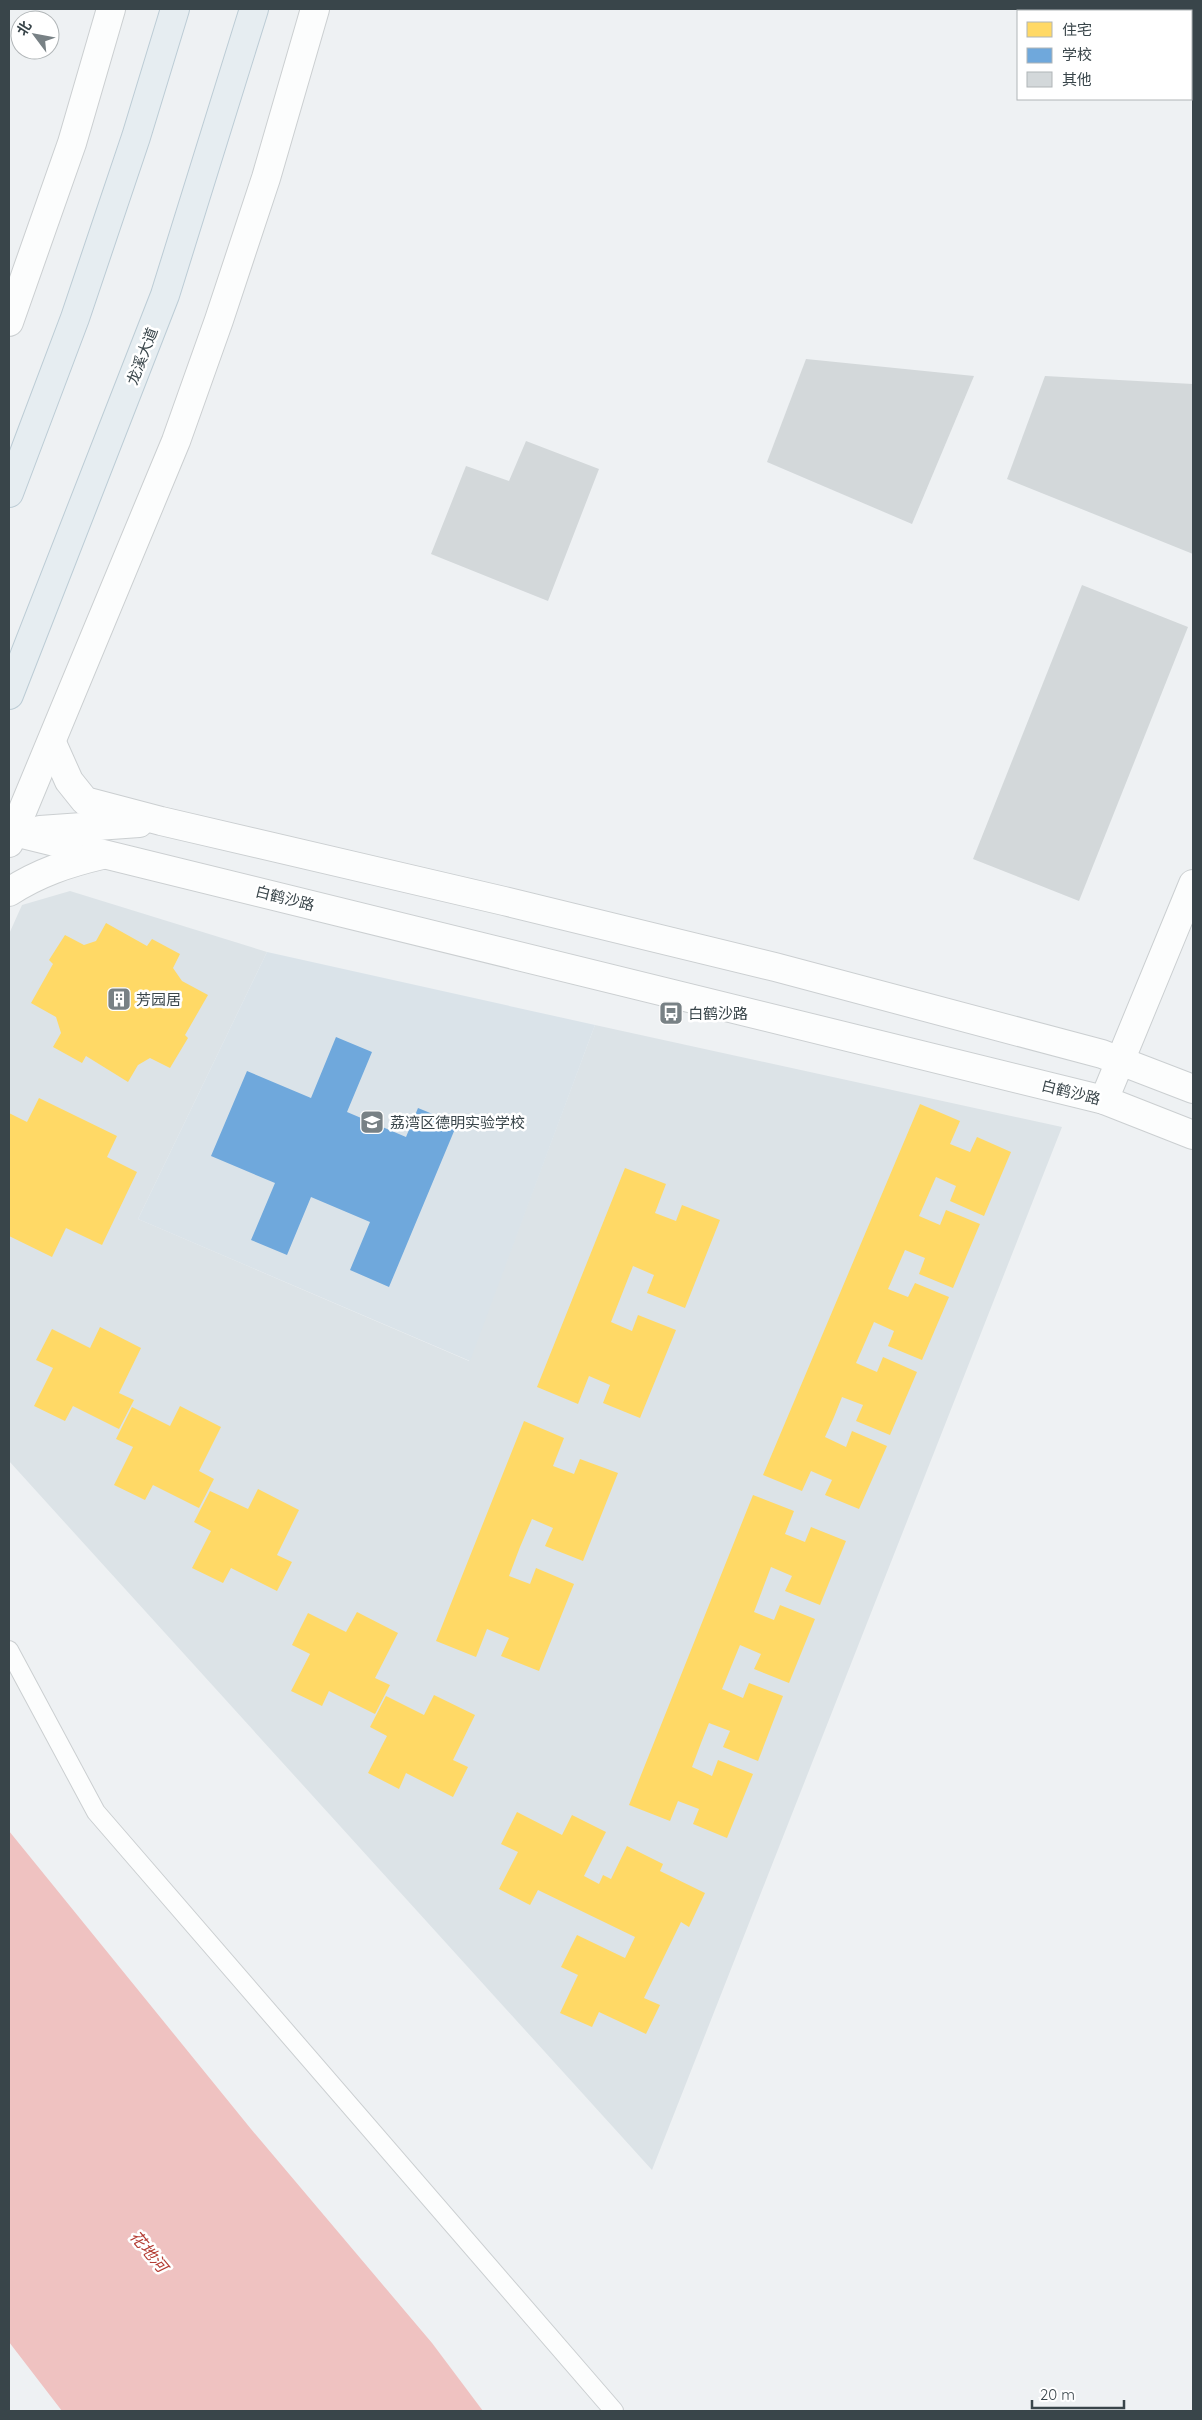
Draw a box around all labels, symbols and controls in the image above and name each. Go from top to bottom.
north arrow [10,10,60,60]
legend [1017,10,1192,100]
text: 北 [13,17,35,39]
text: 住宅 [1062,20,1092,39]
text: 学校 [1062,45,1092,64]
text: 其他 [1062,70,1092,89]
street label: 龙溪大道 [122,325,162,387]
street label: 白鹤沙路 [254,882,316,914]
building icon: 芳园居 [106,986,132,1012]
place label: 芳园居 [136,990,181,1009]
bus stop icon: 白鹤沙路 [658,1000,684,1026]
place label: 白鹤沙路 [688,1004,748,1023]
street label: 白鹤沙路 [1040,1076,1102,1108]
school or university icon: 荔湾区德明实验学校 [359,1109,385,1135]
place label: 荔湾区德明实验学校 [390,1113,525,1132]
water label: 花地河 [126,2226,174,2278]
scale bar [1032,2378,1124,2410]
text: 20 m [1040,2385,1075,2404]

